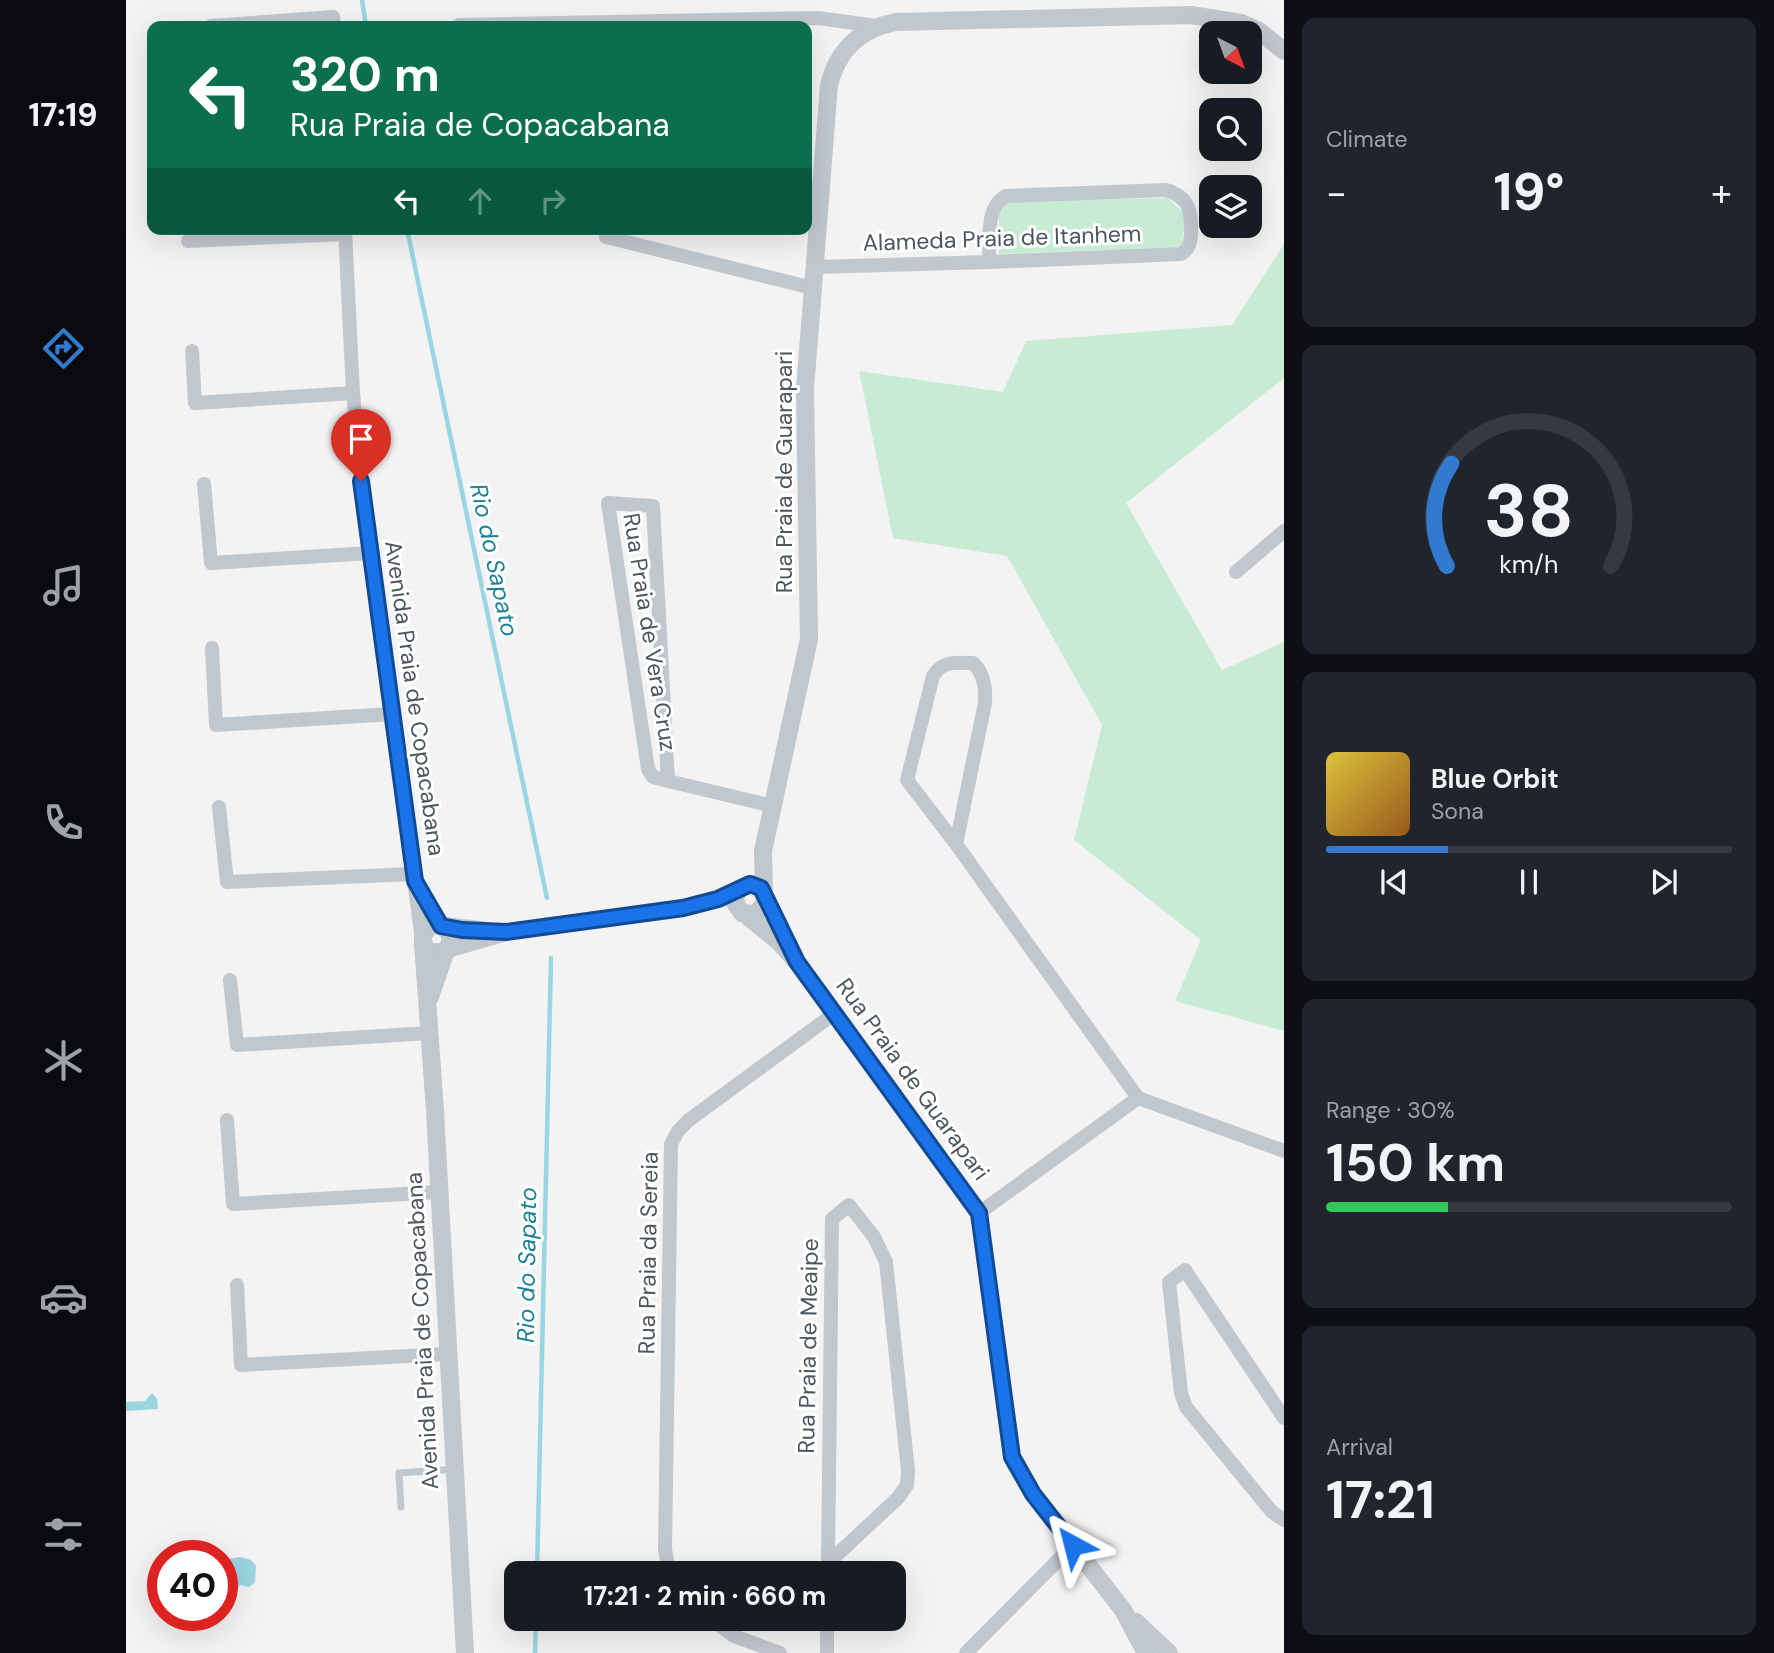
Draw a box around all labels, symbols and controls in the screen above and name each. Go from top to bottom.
north arrow [1199,21,1262,84]
map controls [1199,21,1262,238]
text: 320 m [290,42,440,106]
icon: left [175,49,266,140]
text: 17:19 [29,94,97,136]
button: search [1199,98,1262,161]
text: Rua Praia de Copacabana [290,104,670,146]
text: Climate [1326,124,1408,154]
text: 19° [1494,158,1564,226]
text: − [1326,168,1347,218]
text: + [1711,168,1732,218]
button: layers [1199,175,1262,238]
icon: left [388,182,426,220]
icon: ahead [461,182,499,220]
icon: right [534,182,572,220]
street label: Alameda Praia de Itanhem [862,218,1142,258]
icon: directions [39,324,88,373]
street label: Rua Praia de Guarapari [769,351,799,593]
pin [331,409,391,481]
icon: arrive [342,420,380,458]
text: 38 [1484,464,1574,559]
water label: Rio do Sapato [463,480,526,639]
street label: Rua Praia de Vera Cruz [616,511,684,753]
street label: Avenida Praia de Copacabana [378,538,452,858]
text: km/h [1499,547,1559,580]
icon: music [39,561,88,610]
text: Blue Orbit [1431,762,1559,796]
text: Sona [1431,796,1484,826]
icon: phone [39,798,88,847]
icon: previous [1375,863,1413,901]
icon: pause [1510,863,1548,901]
icon: next [1645,863,1683,901]
street label: Rua Praia de Guarapari [830,972,996,1186]
icon: climate [39,1036,88,1085]
text: Range · 30% [1326,1095,1455,1125]
text: 150 km [1326,1129,1505,1197]
street label: Rua Praia da Sereia [631,1151,665,1355]
street label: Avenida Praia de Copacabana [399,1171,445,1491]
water label: Rio do Sapato [510,1187,543,1343]
street label: Rua Praia de Meaipe [791,1238,825,1454]
icon: car [39,1273,88,1322]
text: Arrival [1326,1432,1393,1462]
text: 17:21 [1326,1466,1435,1534]
position arrow [1036,1508,1110,1582]
icon: filters [39,1510,88,1559]
speed limit sign: 40 [147,1540,238,1631]
text: 17:21 · 2 min · 660 m [584,1579,826,1613]

